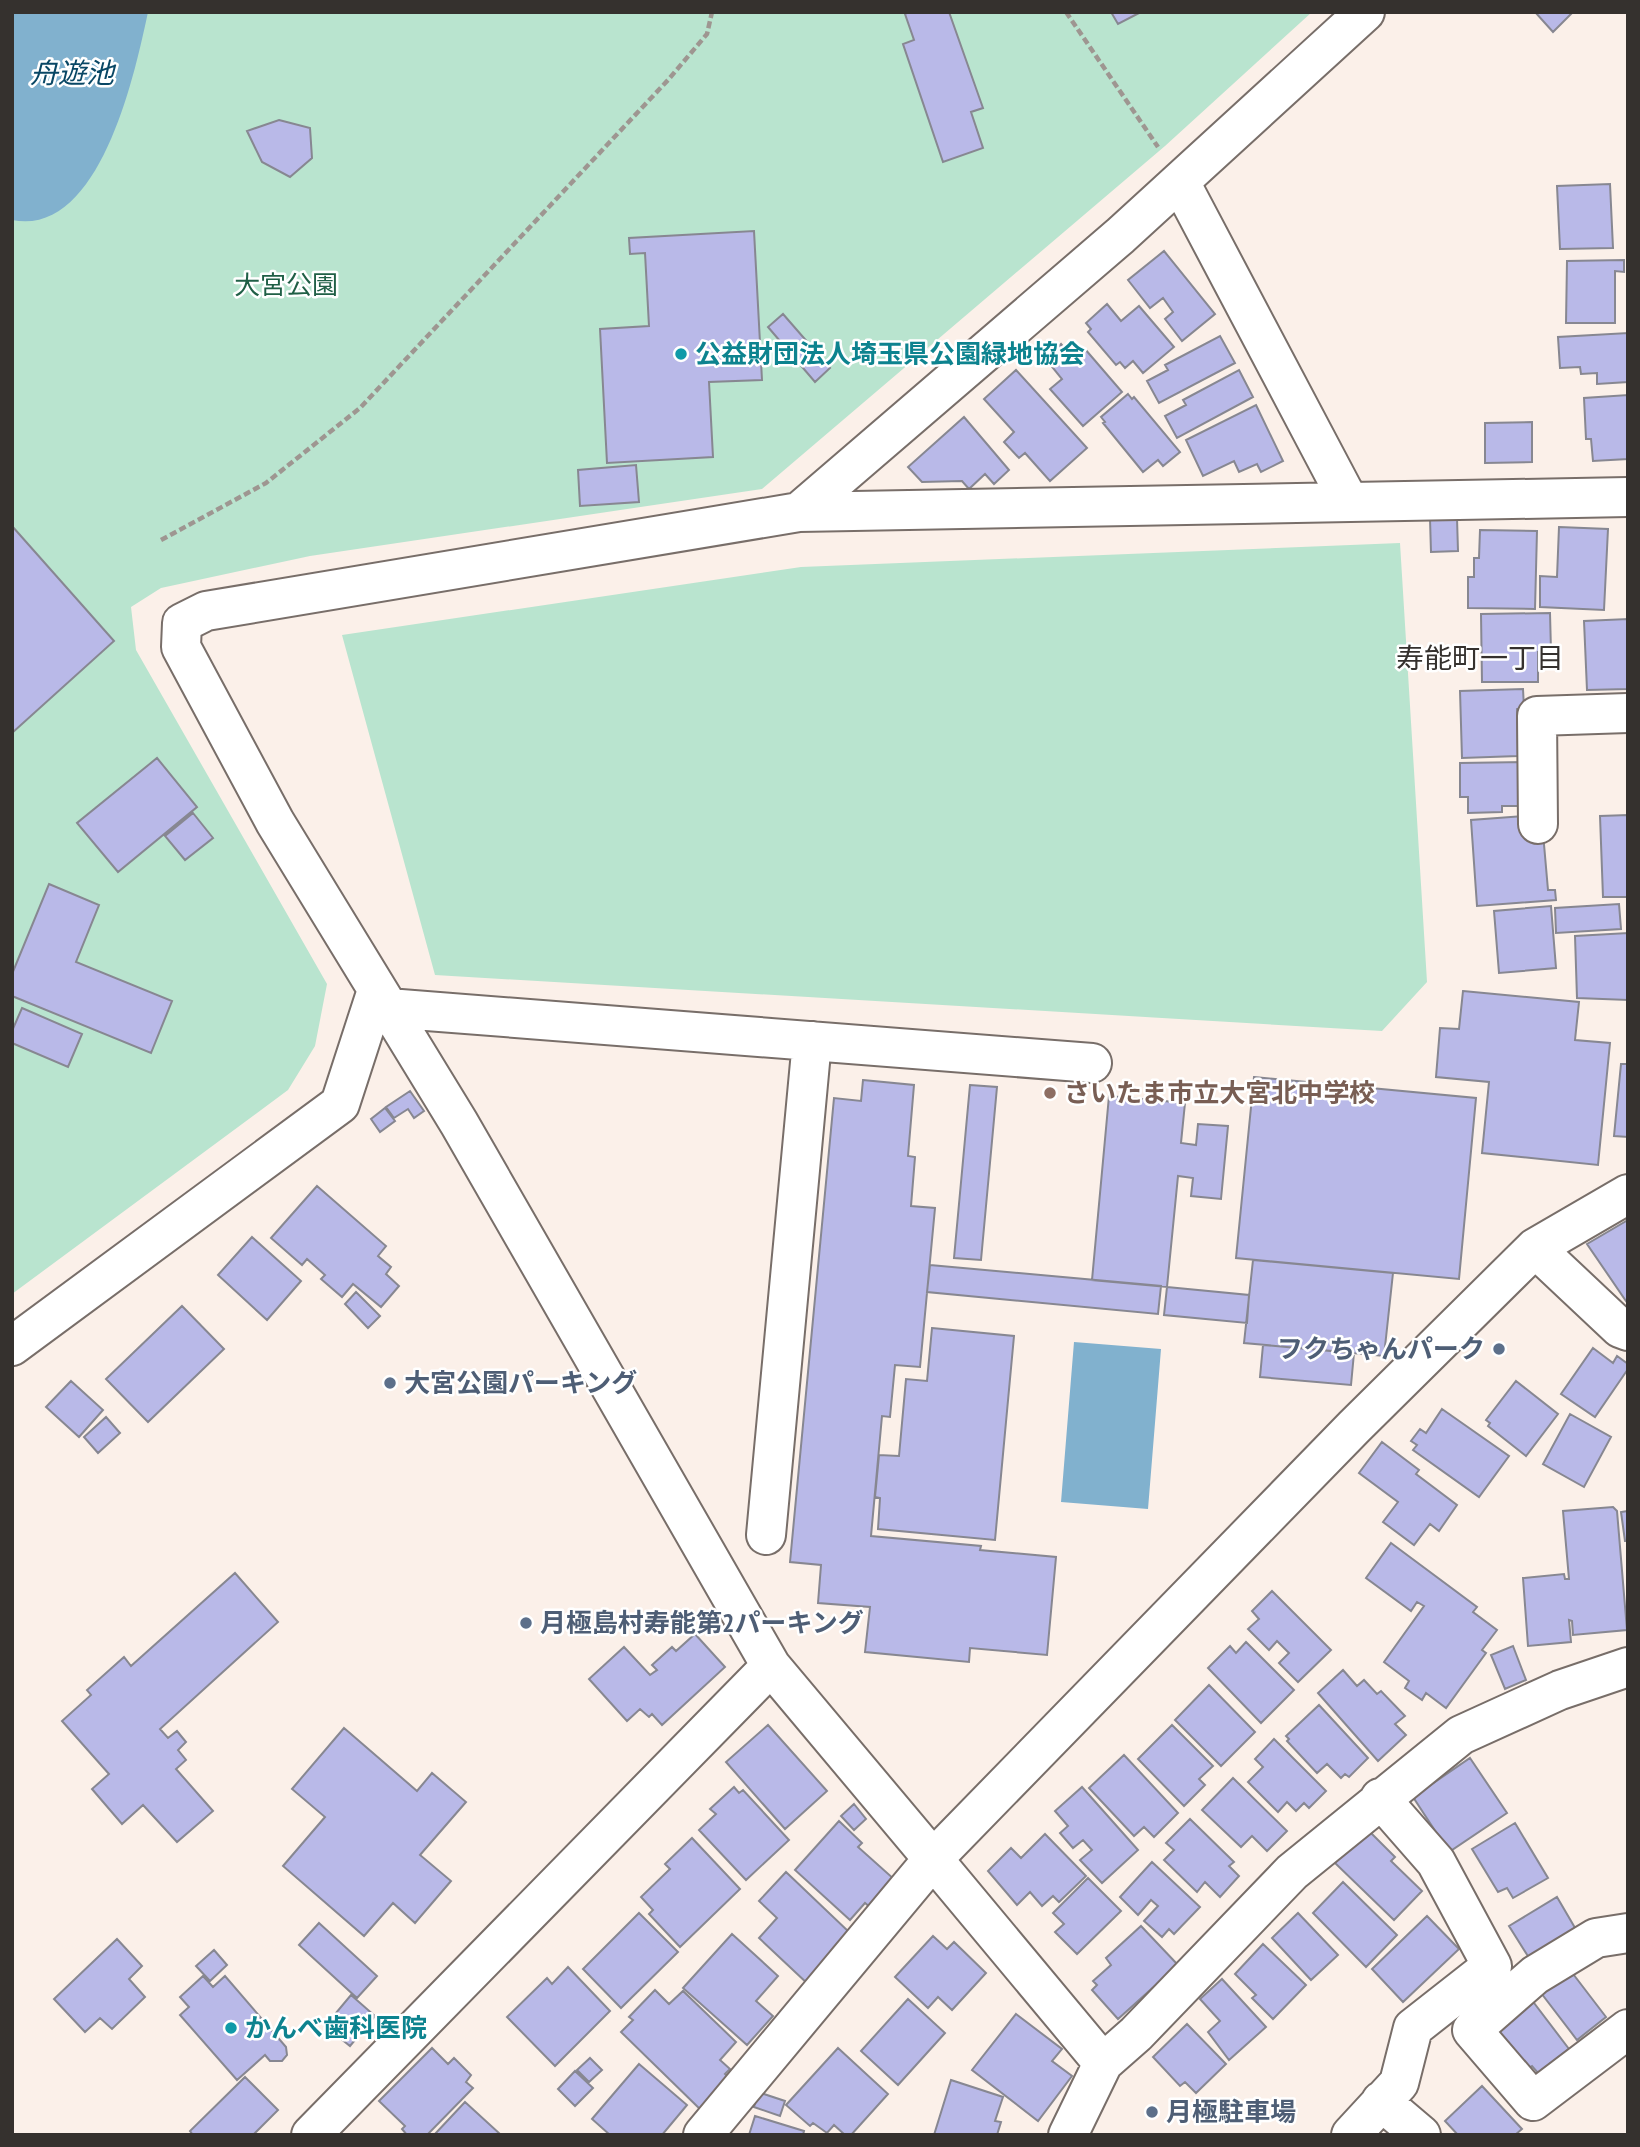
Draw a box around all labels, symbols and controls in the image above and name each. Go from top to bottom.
water label: 舟遊池 [30,54,117,91]
park label: 大宮公園 [234,268,338,301]
place label: 公益財団法人埼玉県公園緑地協会 [695,337,1085,370]
marker: 公益財団法人埼玉県公園緑地協会 [673,346,689,362]
district label: 寿能町一丁目 [1396,639,1564,676]
place label: さいたま市立大宮北中学校 [1064,1076,1375,1109]
marker: さいたま市立大宮北中学校 [1042,1085,1058,1101]
place label: フクちゃんパーク [1277,1332,1485,1365]
marker: フクちゃんパーク [1491,1341,1507,1357]
place label: 大宮公園パーキング [404,1366,637,1399]
marker: 大宮公園パーキング [382,1375,398,1391]
place label: 月極島村寿能第2パーキング [540,1606,864,1639]
marker: 月極島村寿能第2パーキング [518,1615,534,1631]
place label: かんべ歯科医院 [245,2011,427,2044]
marker: かんべ歯科医院 [223,2020,239,2036]
place label: 月極駐車場 [1166,2095,1296,2128]
marker: 月極駐車場 [1144,2104,1160,2120]

